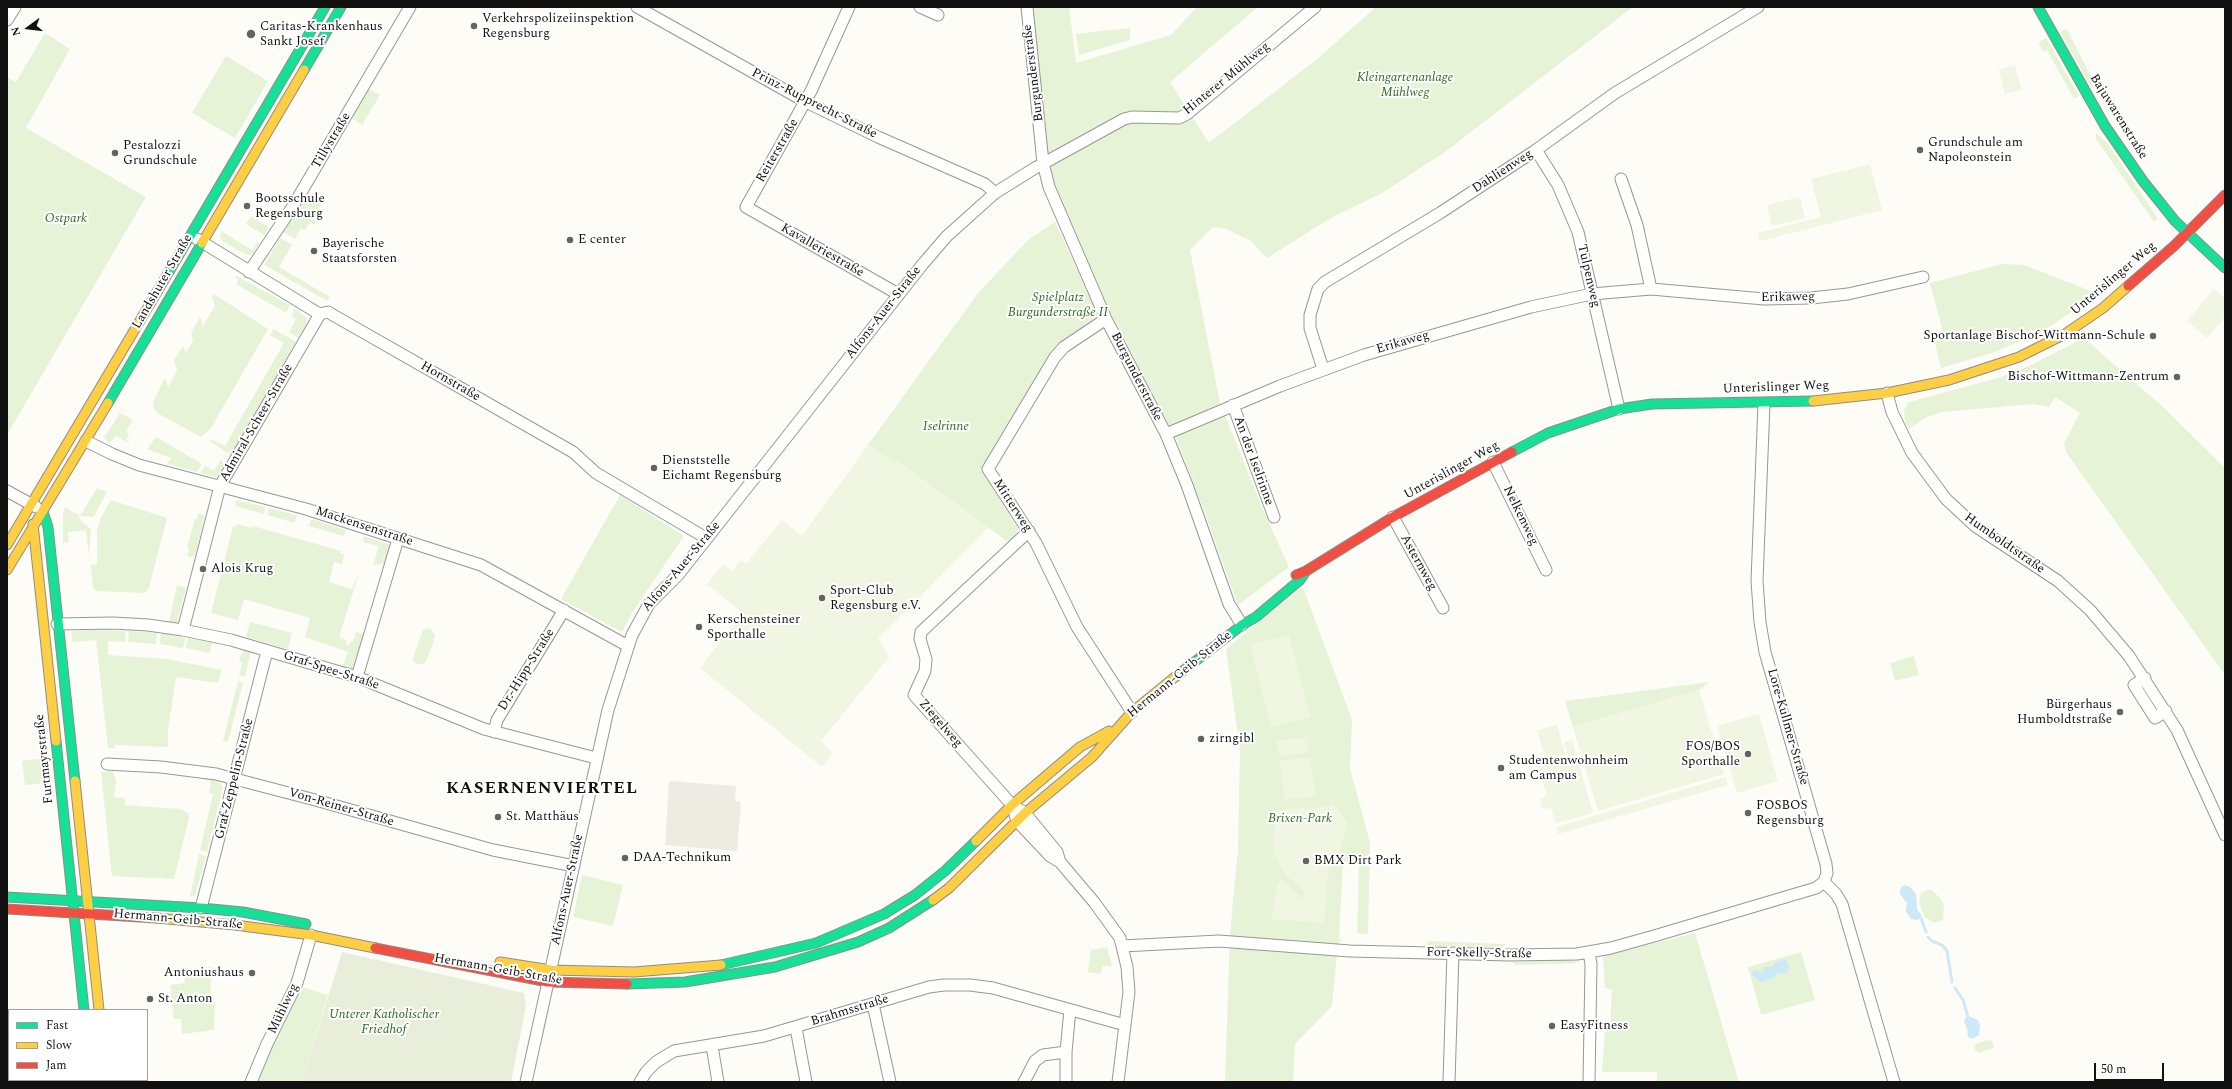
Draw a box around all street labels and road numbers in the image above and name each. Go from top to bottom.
street label: Burgunderstraße [1020,24,1048,122]
street label: Hinterer Mühlweg [1180,39,1274,119]
street label: Prinz-Rupprecht-Straße [749,66,879,142]
street label: Bajuwarenstraße [2086,72,2150,162]
street label: Tillystraße [309,110,355,172]
street label: Reiterstraße [753,116,803,186]
street label: Dahlienweg [1470,147,1536,197]
street label: Kavalleriestraße [778,221,866,281]
street label: Landshuter Straße [130,232,196,332]
street label: Unterislinger Weg [2068,239,2160,319]
street label: Tulpenweg [1573,243,1603,309]
street label: Alfons-Auer-Straße [843,264,925,362]
street label: Erikaweg [1761,290,1815,306]
street label: Erikaweg [1375,328,1431,358]
street label: Burgunderstraße [1107,330,1165,424]
street label: Hornstraße [417,359,483,405]
street label: Admiral-Scheer-Straße [217,361,297,485]
street label: Unterislinger Weg [1723,378,1829,398]
street label: An der Iselrinne [1230,414,1276,508]
street label: Unterislinger Weg [1402,438,1502,504]
street label: Mitterweg [989,476,1035,536]
street label: Nelkenweg [1499,484,1541,548]
street label: Mackensenstraße [313,504,415,550]
street label: Humboldtstraße [1961,510,2047,578]
street label: Alfons-Auer-Straße [640,519,724,615]
street label: Asternweg [1396,532,1440,594]
street label: Dr.-Hipp-Straße [496,626,558,714]
street label: Hermann-Geib-Straße [1125,628,1235,722]
street label: Graf-Spee-Straße [281,648,381,694]
street label: Lore-Kullmer-Straße [1763,667,1811,787]
street label: Ziegelweg [915,697,965,751]
street label: Furtmayrstraße [33,714,57,804]
street label: Graf-Zeppelin-Straße [212,717,258,841]
street label: Von-Reiner-Straße [287,786,395,830]
street label: Alfons-Auer-Straße [549,833,587,947]
street label: Hermann-Geib-Straße [113,907,243,933]
street label: Fort-Skelly-Straße [1426,945,1532,963]
street label: Hermann-Geib-Straße [433,951,563,989]
street label: Mühlweg [265,981,303,1037]
street label: Brahmsstraße [809,992,891,1030]

